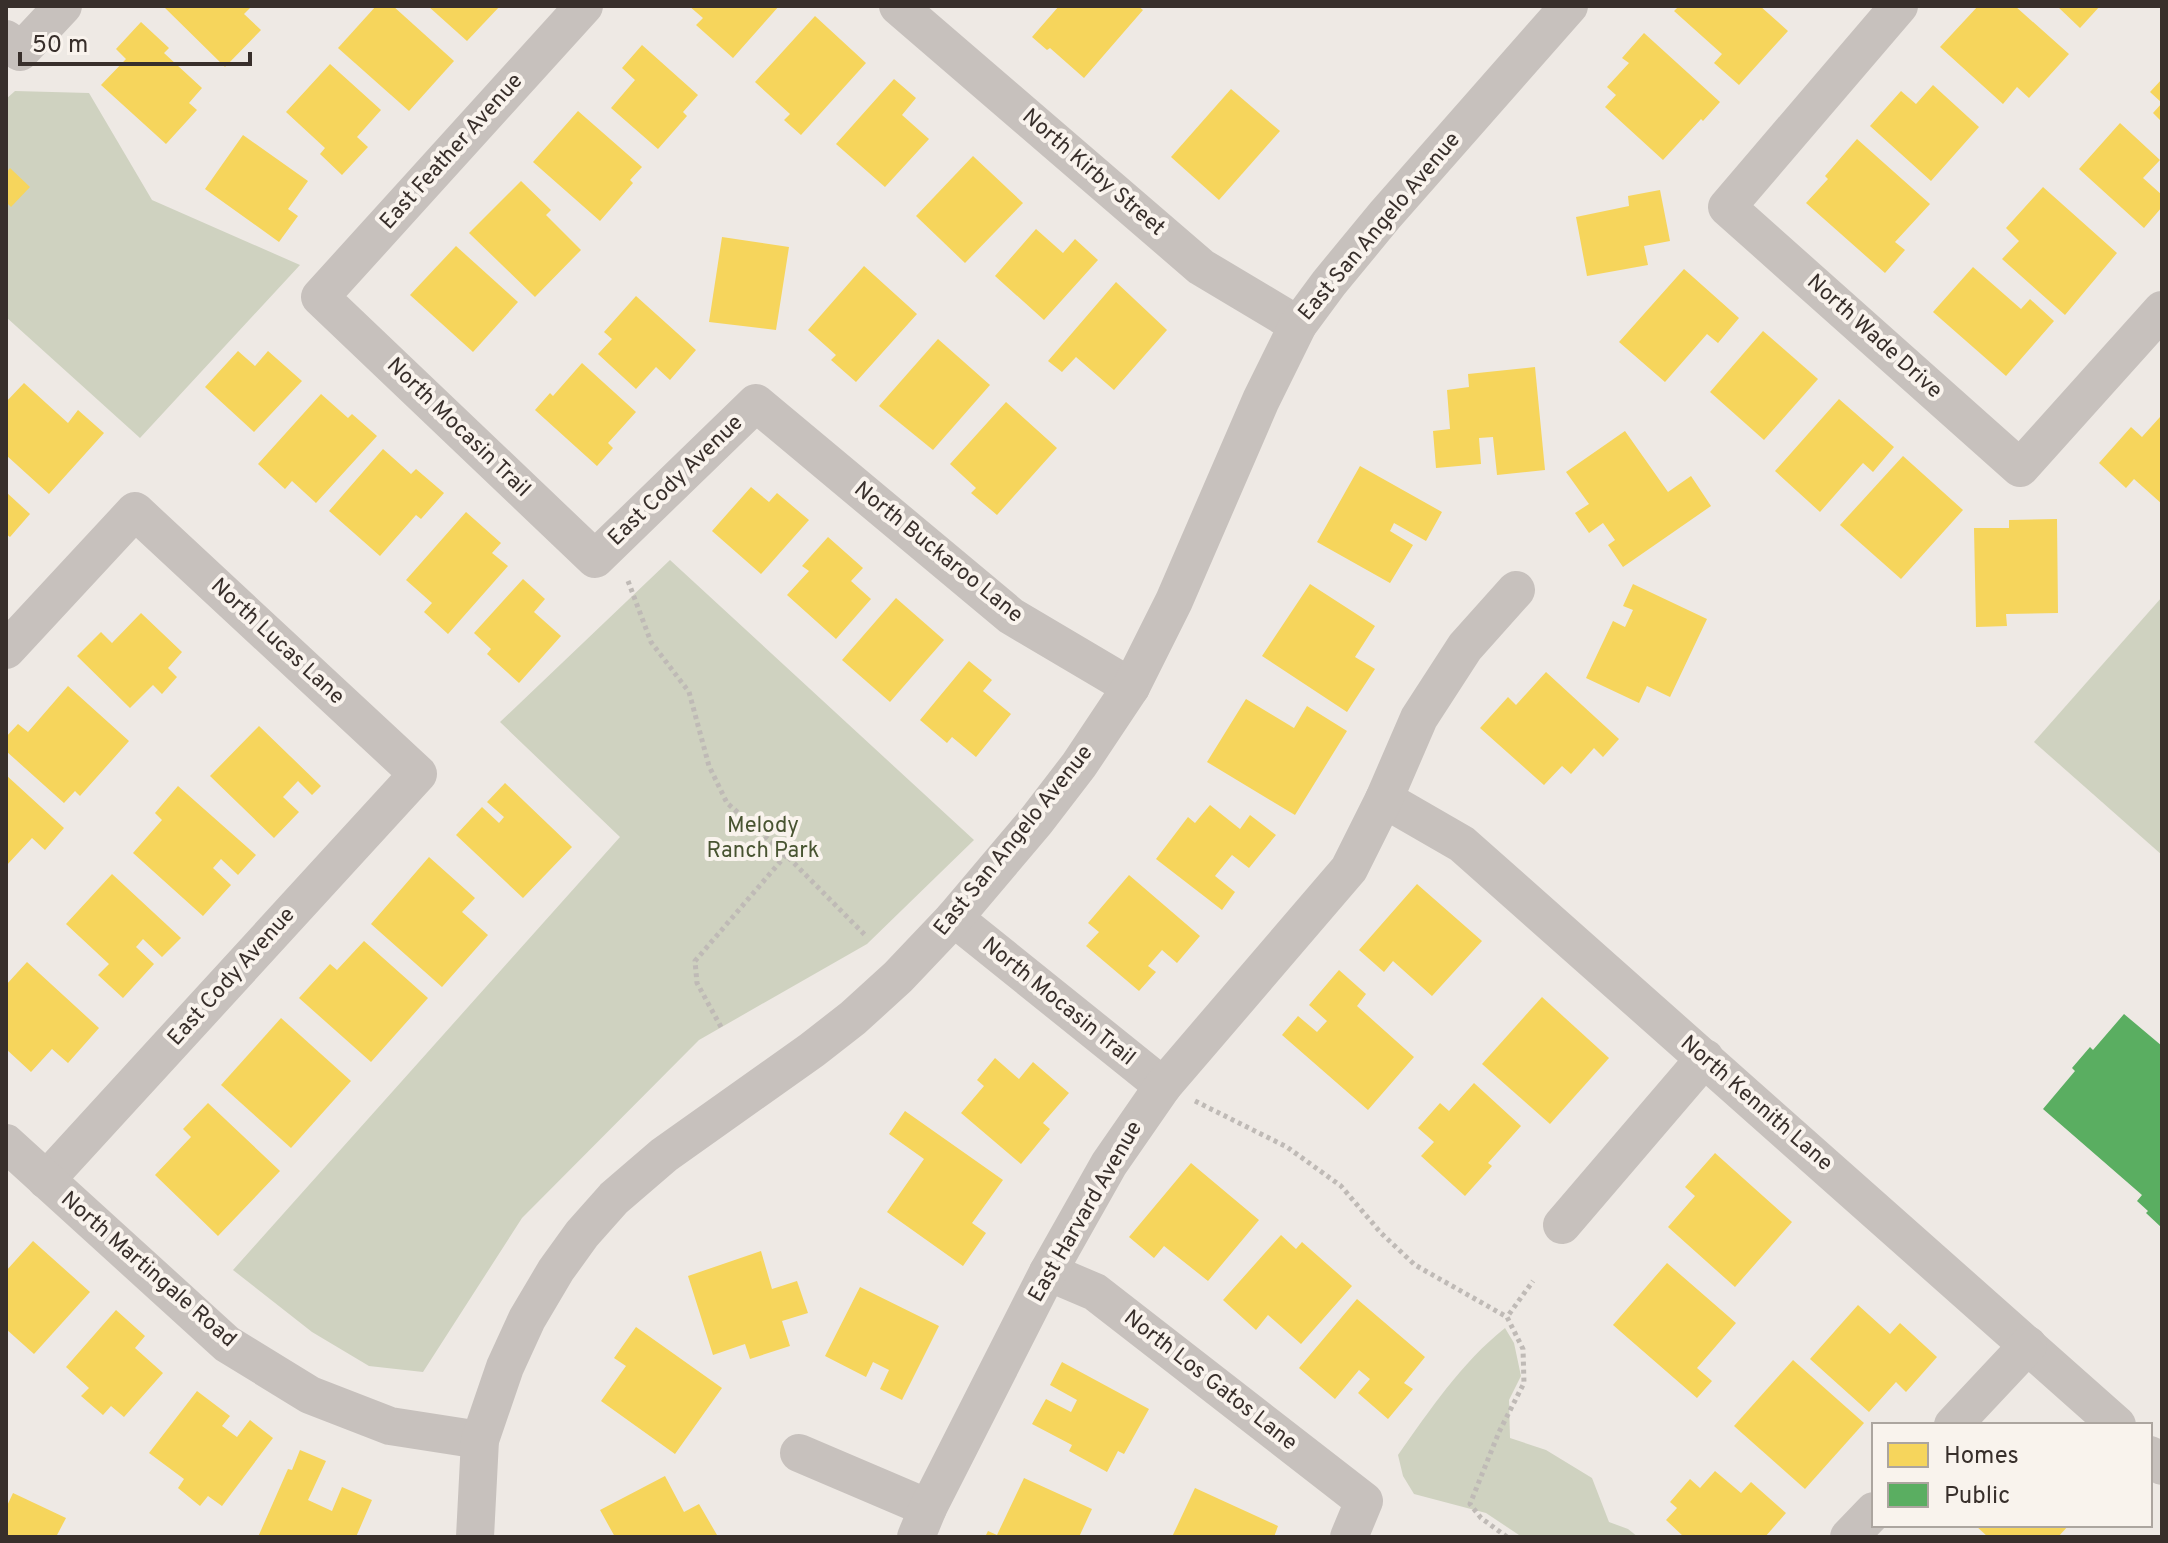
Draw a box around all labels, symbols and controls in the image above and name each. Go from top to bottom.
scale bar [20,16,250,66]
text: 50 m [32,31,88,61]
street label: East Feather Avenue [375,68,529,236]
street label: North Kirby Street [1016,104,1170,242]
street label: East San Angelo Avenue [1293,127,1467,327]
street label: North Wade Drive [1801,269,1947,405]
street label: North Mocasin Trail [381,353,535,503]
street label: East Cody Avenue [603,410,749,552]
street label: North Buckaroo Lane [848,477,1028,629]
street label: North Lucas Lane [204,573,350,711]
street label: East San Angelo Avenue [929,740,1099,942]
park label: Melody Ranch Park [707,813,819,865]
street label: East Cody Avenue [163,902,301,1052]
street label: North Mocasin Trail [976,932,1140,1072]
street label: North Kennith Lane [1674,1031,1838,1177]
street label: East Harvard Avenue [1023,1117,1149,1307]
street label: North Martingale Road [55,1186,241,1354]
street label: North Los Gatos Lane [1118,1305,1302,1457]
legend [1872,1423,2152,1527]
text: Homes [1944,1442,2019,1472]
text: Public [1944,1482,2010,1512]

